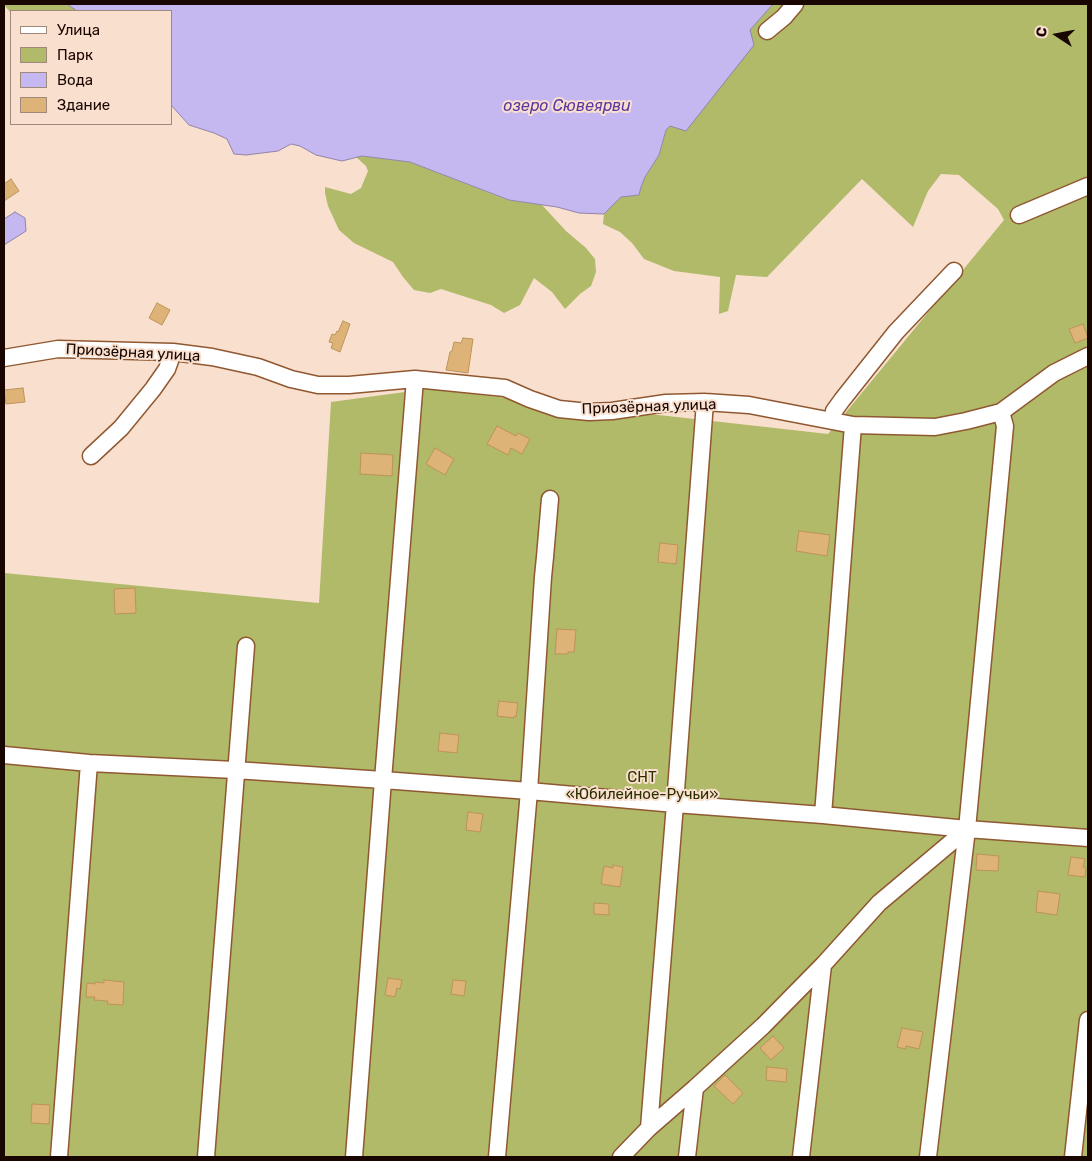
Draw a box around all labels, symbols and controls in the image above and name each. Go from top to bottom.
legend [10,10,172,125]
north arrow [1032,10,1082,60]
text: Улица [57,21,100,39]
text: С [1033,26,1051,38]
text: Парк [57,46,93,64]
text: Вода [57,71,93,89]
text: Здание [57,96,110,114]
water label: озеро Сювеярви [503,96,631,116]
street label: Приозёрная улица [65,340,201,366]
street label: Приозёрная улица [581,396,717,418]
park label: СНТ «Юбилейное-Ручьи» [566,769,718,804]

